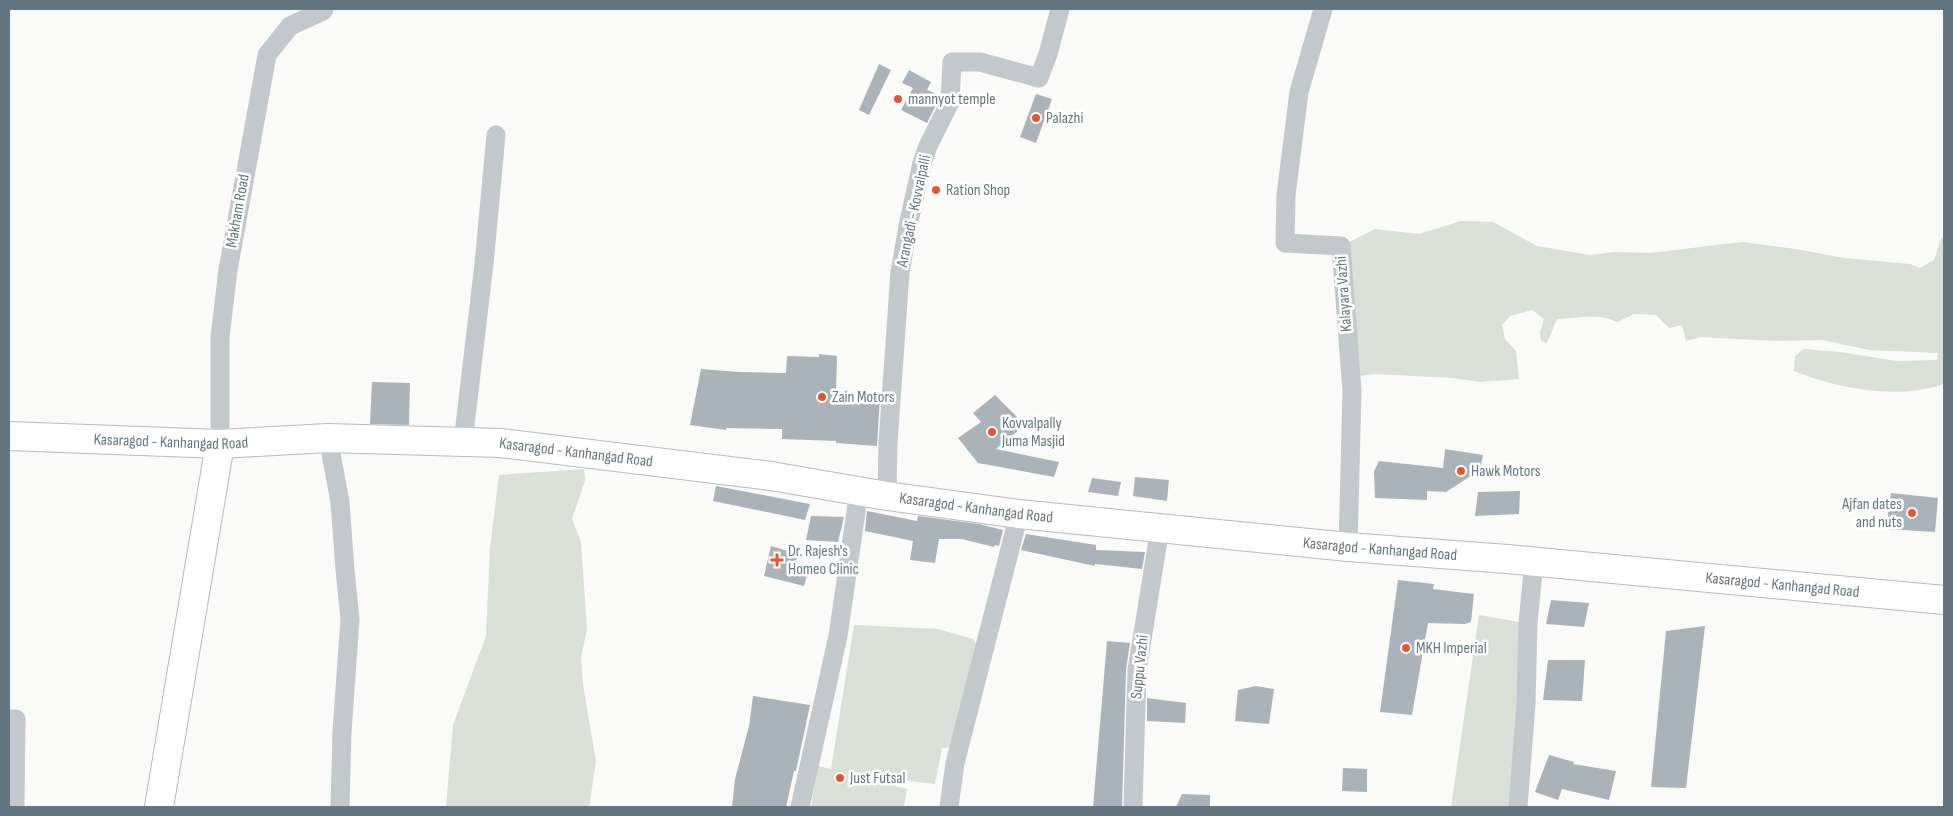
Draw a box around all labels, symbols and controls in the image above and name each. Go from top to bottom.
place label: mannyot temple [908,90,996,109]
marker: mannyot temple [892,93,904,105]
place label: Palazhi [1046,109,1083,128]
marker: Palazhi [1030,112,1042,124]
street label: Arangadi - Kovvalpalli [893,153,935,270]
street label: Makham Road [222,173,254,249]
place label: Ration Shop [946,181,1010,200]
marker: Ration Shop [930,184,942,196]
street label: Kalayara Vazhi [1332,255,1356,333]
place label: Zain Motors [832,388,895,407]
marker: Zain Motors [816,391,828,403]
place label: Kovvalpally Juma Masjid [1001,414,1065,451]
marker: Kovvalpally Juma Masjid [986,426,998,438]
street label: Kasaragod - Kanhangad Road [93,430,249,454]
street label: Kasaragod - Kanhangad Road [498,433,654,471]
place label: Hawk Motors [1471,462,1541,481]
marker: Hawk Motors [1455,465,1467,477]
street label: Kasaragod - Kanhangad Road [898,488,1054,527]
place label: Ajfan dates and nuts [1841,495,1902,532]
marker: Ajfan dates and nuts [1906,507,1918,519]
street label: Kasaragod - Kanhangad Road [1302,533,1458,565]
place label: Dr. Rajesh's Homeo Clinic [788,542,859,579]
marker: Dr. Rajesh's Homeo Clinic [770,553,784,567]
street label: Kasaragod - Kanhangad Road [1704,568,1860,602]
street label: Suppu Vazhi [1127,634,1153,700]
place label: MKH Imperial [1416,639,1487,658]
marker: MKH Imperial [1400,642,1412,654]
place label: Just Futsal [849,769,905,788]
marker: Just Futsal [834,772,846,784]

